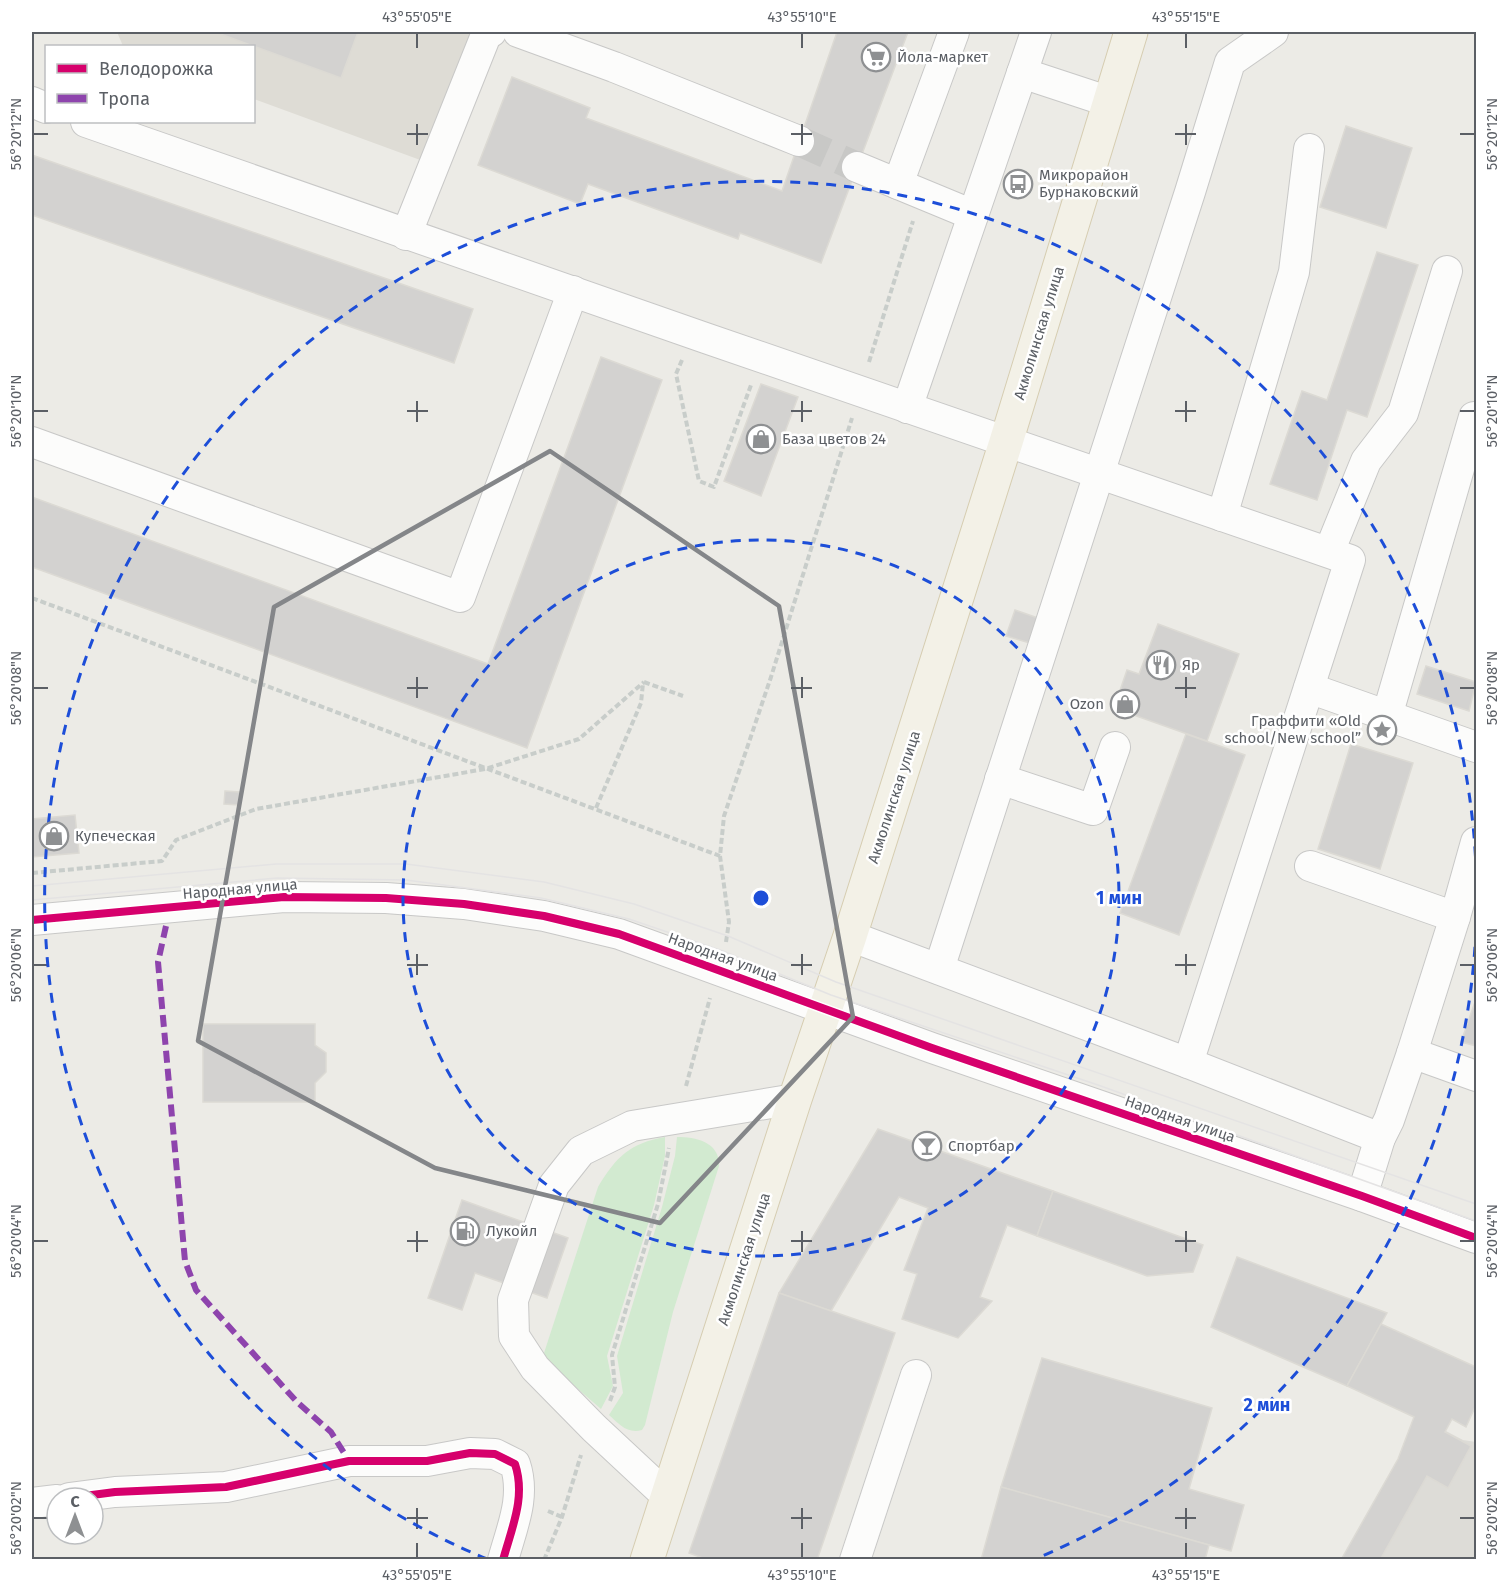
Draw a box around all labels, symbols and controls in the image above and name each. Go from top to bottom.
text: 43°55'05"E [382,8,452,26]
text: 43°55'10"E [767,8,837,26]
text: 43°55'15"E [1152,8,1220,26]
supermarket icon: Йола-маркет [860,41,892,73]
legend [45,45,255,123]
place label: Йола-маркет [897,48,988,66]
text: Велодорожка [99,58,214,80]
text: Тропа [99,88,150,110]
text: 56°20'12"N [7,98,25,170]
text: 56°20'12"N [1483,98,1501,170]
place label: Микрорайон Бурнаковский [1039,166,1139,201]
bus stop icon: Микрорайон Бурнаковский [1002,168,1034,200]
street label: Акмолинская улица [1010,264,1068,402]
text: 56°20'10"N [7,374,25,448]
text: 56°20'10"N [1483,374,1501,448]
shop icon: База цветов 24 [745,423,777,455]
place label: База цветов 24 [782,430,886,448]
restaurant icon: Яр [1145,649,1177,681]
text: 56°20'08"N [7,651,25,725]
text: 56°20'08"N [1483,651,1501,725]
place label: Яр [1182,656,1200,674]
shop icon: Ozon [1109,688,1141,720]
place label: Ozon [1070,695,1104,713]
place label: Граффити «Old school/New school” [1224,712,1361,747]
place icon: Граффити «Old school/New school” [1366,714,1398,746]
street label: Акмолинская улица [864,728,924,866]
shop icon: Купеческая [38,820,70,852]
place label: Купеческая [75,827,156,845]
street label: Народная улица [182,875,298,903]
text: 1 мин [1096,887,1142,909]
centre of rings [751,888,771,908]
text: 56°20'06"N [7,928,25,1002]
text: 56°20'06"N [1483,928,1501,1002]
street label: Народная улица [666,929,780,985]
street label: Народная улица [1123,1092,1237,1146]
bar icon: Спортбар [911,1130,943,1162]
place label: Спортбар [948,1137,1015,1155]
street label: Акмолинская улица [714,1190,774,1328]
text: 56°20'04"N [7,1204,25,1278]
text: 56°20'04"N [1483,1204,1501,1278]
fuel station icon: Лукойл [449,1215,481,1247]
place label: Лукойл [486,1222,537,1240]
text: 2 мин [1244,1394,1290,1416]
text: 56°20'02"N [7,1481,25,1555]
text: 56°20'02"N [1483,1481,1501,1555]
north arrow [45,1486,105,1546]
text: С [70,1492,80,1511]
text: 43°55'05"E [382,1566,452,1584]
text: 43°55'10"E [767,1566,837,1584]
text: 43°55'15"E [1152,1566,1220,1584]

